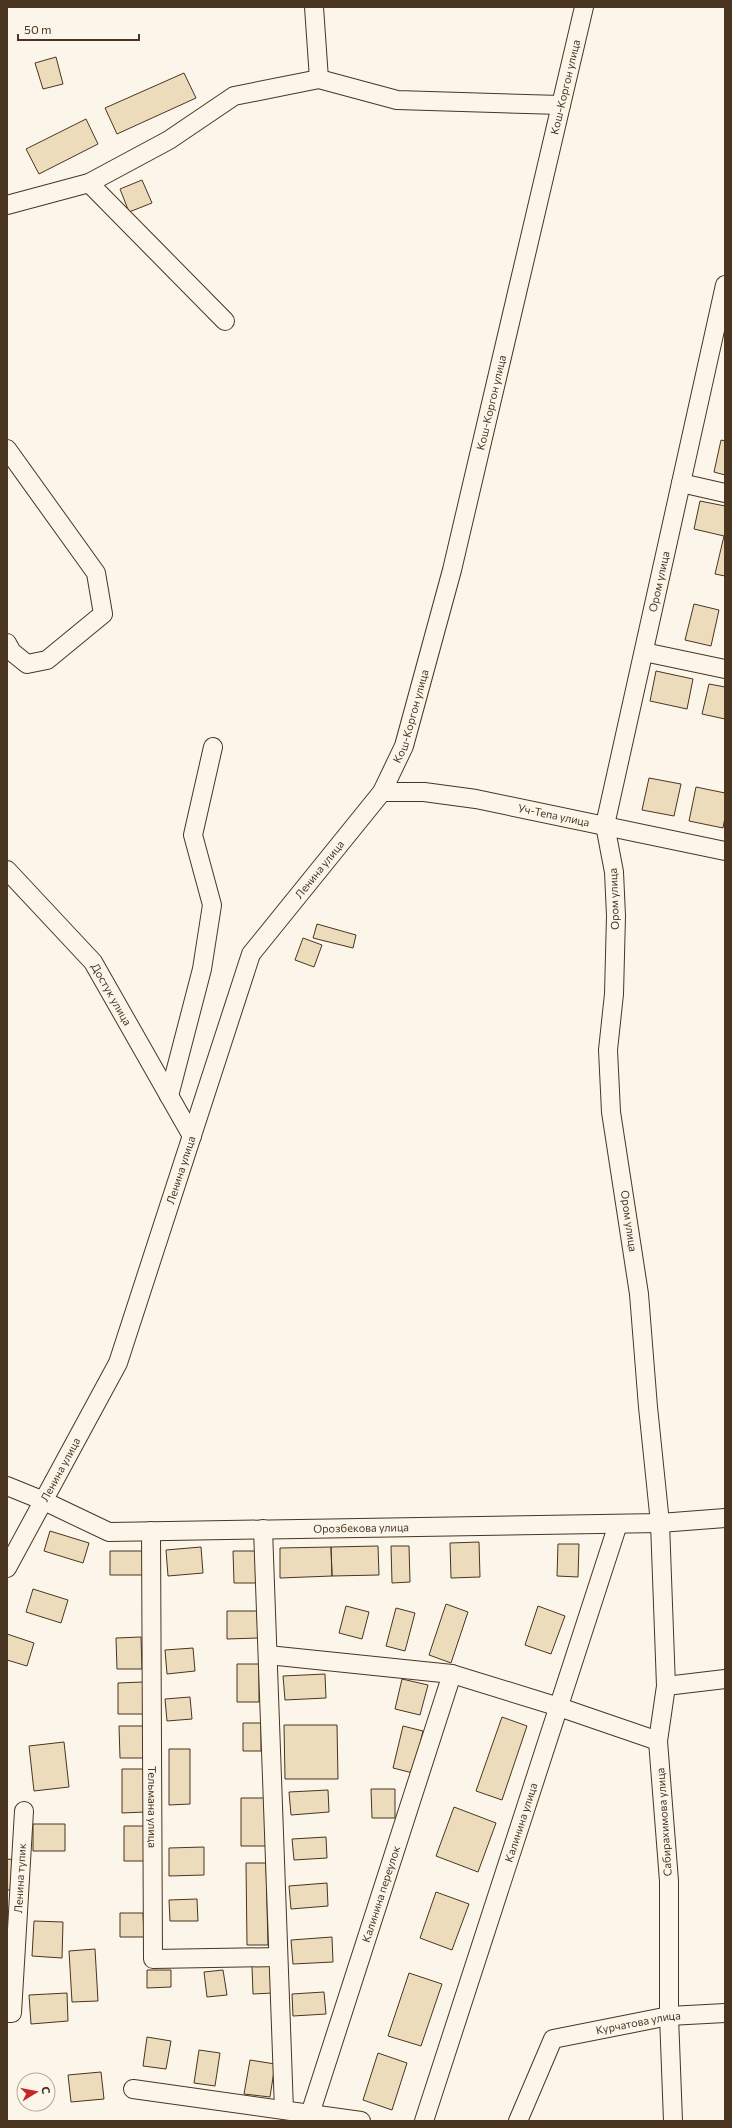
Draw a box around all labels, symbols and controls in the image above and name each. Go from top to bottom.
scale bar [18,16,139,42]
text: 50 m [24,22,52,36]
street label: Кош-Коргон улица [547,38,582,136]
street label: Кош-Коргон улица [473,354,508,451]
street label: Ором улица [646,550,672,613]
street label: Кош-Коргон улица [390,668,431,765]
street label: Уч-Тепа улица [517,801,591,829]
street label: Ленина улица [292,837,346,901]
street label: Ором улица [606,868,621,930]
street label: Достук улица [89,960,135,1027]
street label: Ленина улица [163,1134,197,1206]
street label: Ором улица [619,1189,640,1253]
street label: Ленина улица [37,1435,82,1504]
street label: Орозбекова улица [313,1520,409,1535]
street label: Тельмана улица [146,1766,159,1848]
street label: Сабирахимова улица [653,1767,674,1877]
street label: Калинина улица [502,1781,540,1863]
street label: Ленина тупик [11,1843,28,1914]
street label: Калинина переулок [359,1844,402,1944]
street label: Курчатова улица [595,2008,681,2036]
north arrow [16,2072,56,2112]
text: С [39,2085,53,2095]

